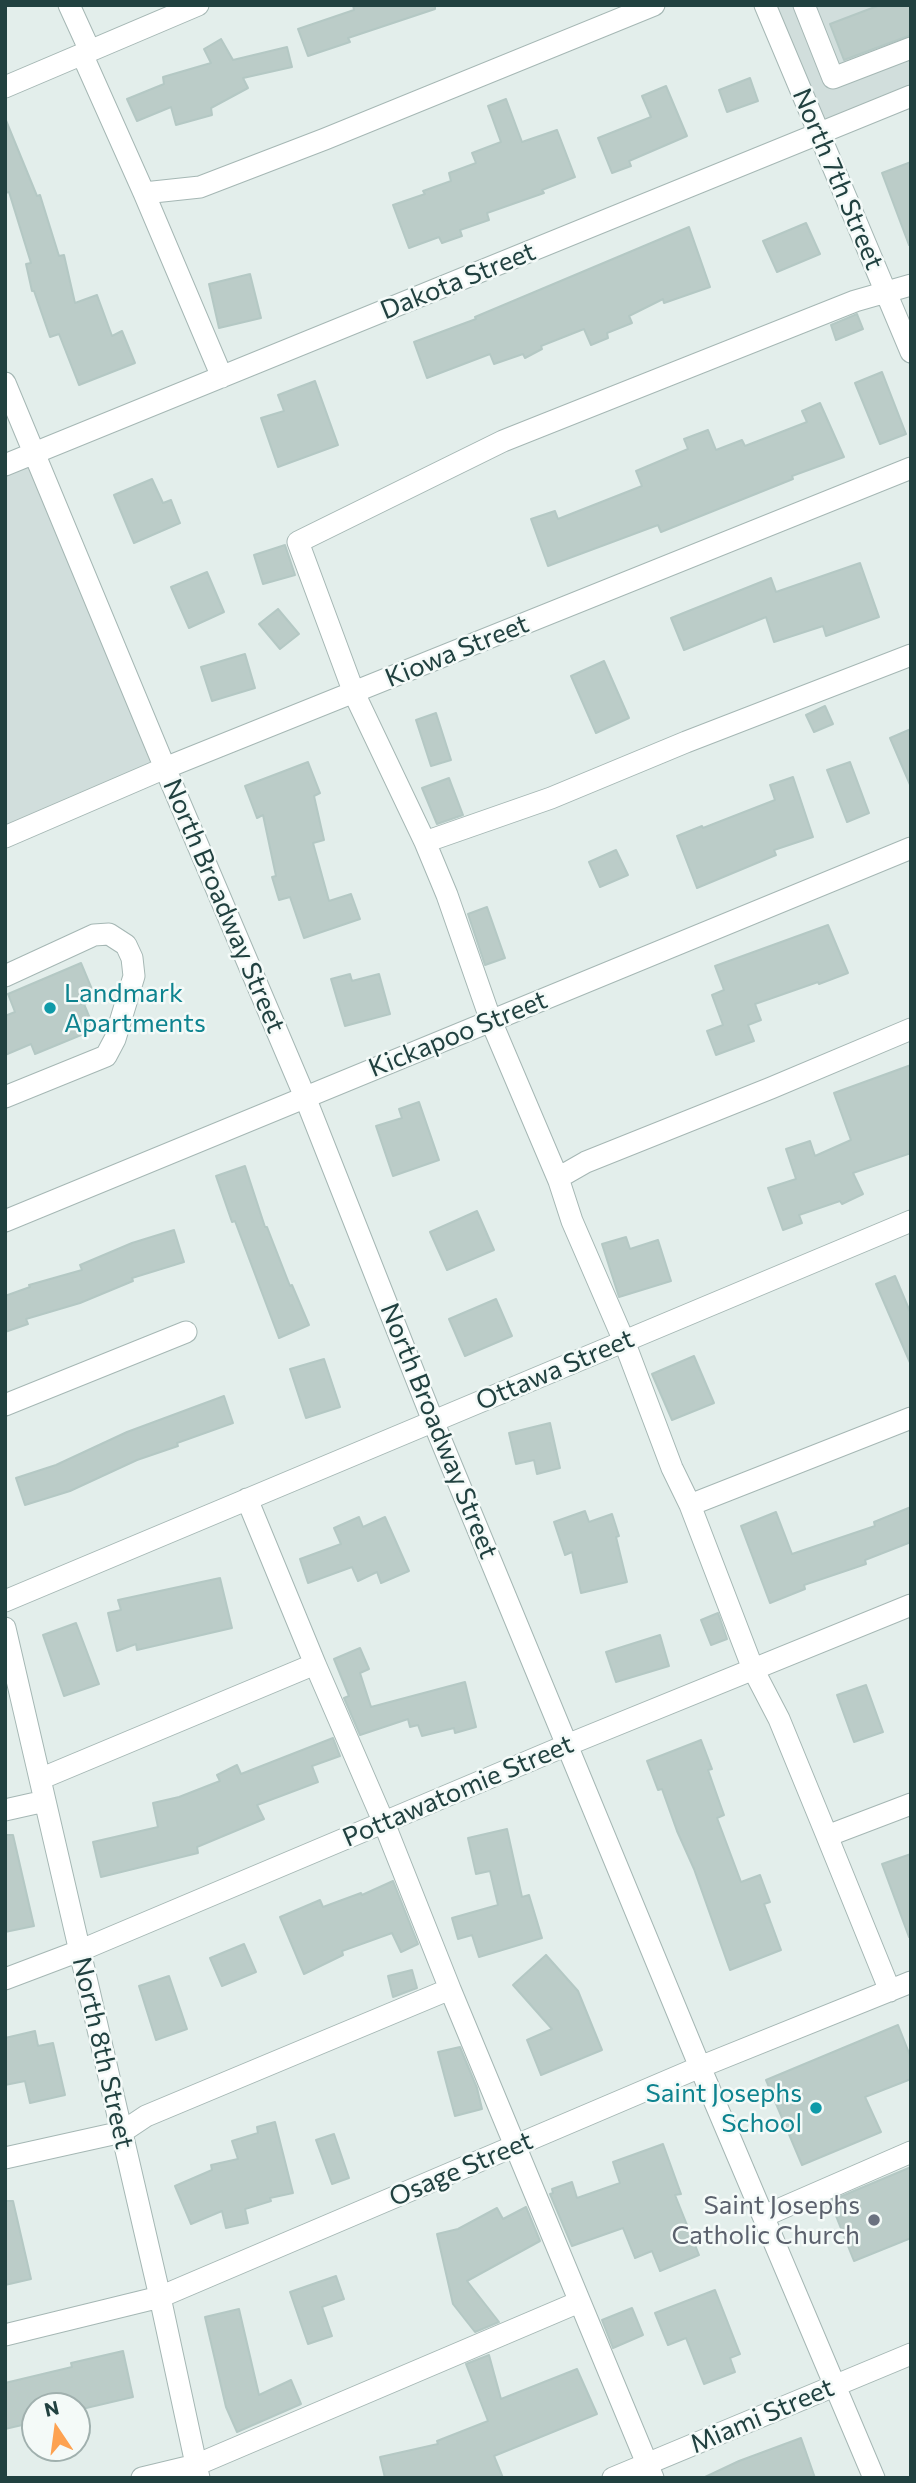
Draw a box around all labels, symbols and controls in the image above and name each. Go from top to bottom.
street label: North 7th Street [786,84,890,274]
street label: Dakota Street [376,236,540,326]
street label: Kiowa Street [381,608,533,694]
street label: North Broadway Street [156,774,292,1038]
place label: Landmark Apartments [64,977,206,1038]
street label: Kickapoo Street [364,984,552,1084]
marker: Landmark Apartments [42,1000,58,1016]
street label: North Broadway Street [373,1299,505,1563]
street label: Ottawa Street [471,1323,639,1417]
street label: Pottawatomie Street [338,1728,578,1854]
street label: North 8th Street [66,1954,140,2152]
place label: Saint Josephs School [645,2077,802,2138]
marker: Saint Josephs School [808,2100,824,2116]
street label: Osage Street [385,2125,537,2213]
place label: Saint Josephs Catholic Church [671,2189,860,2250]
marker: Saint Josephs Catholic Church [866,2212,882,2228]
street label: Miami Street [685,2372,839,2460]
north arrow [21,2392,91,2462]
text: N [42,2395,61,2421]

